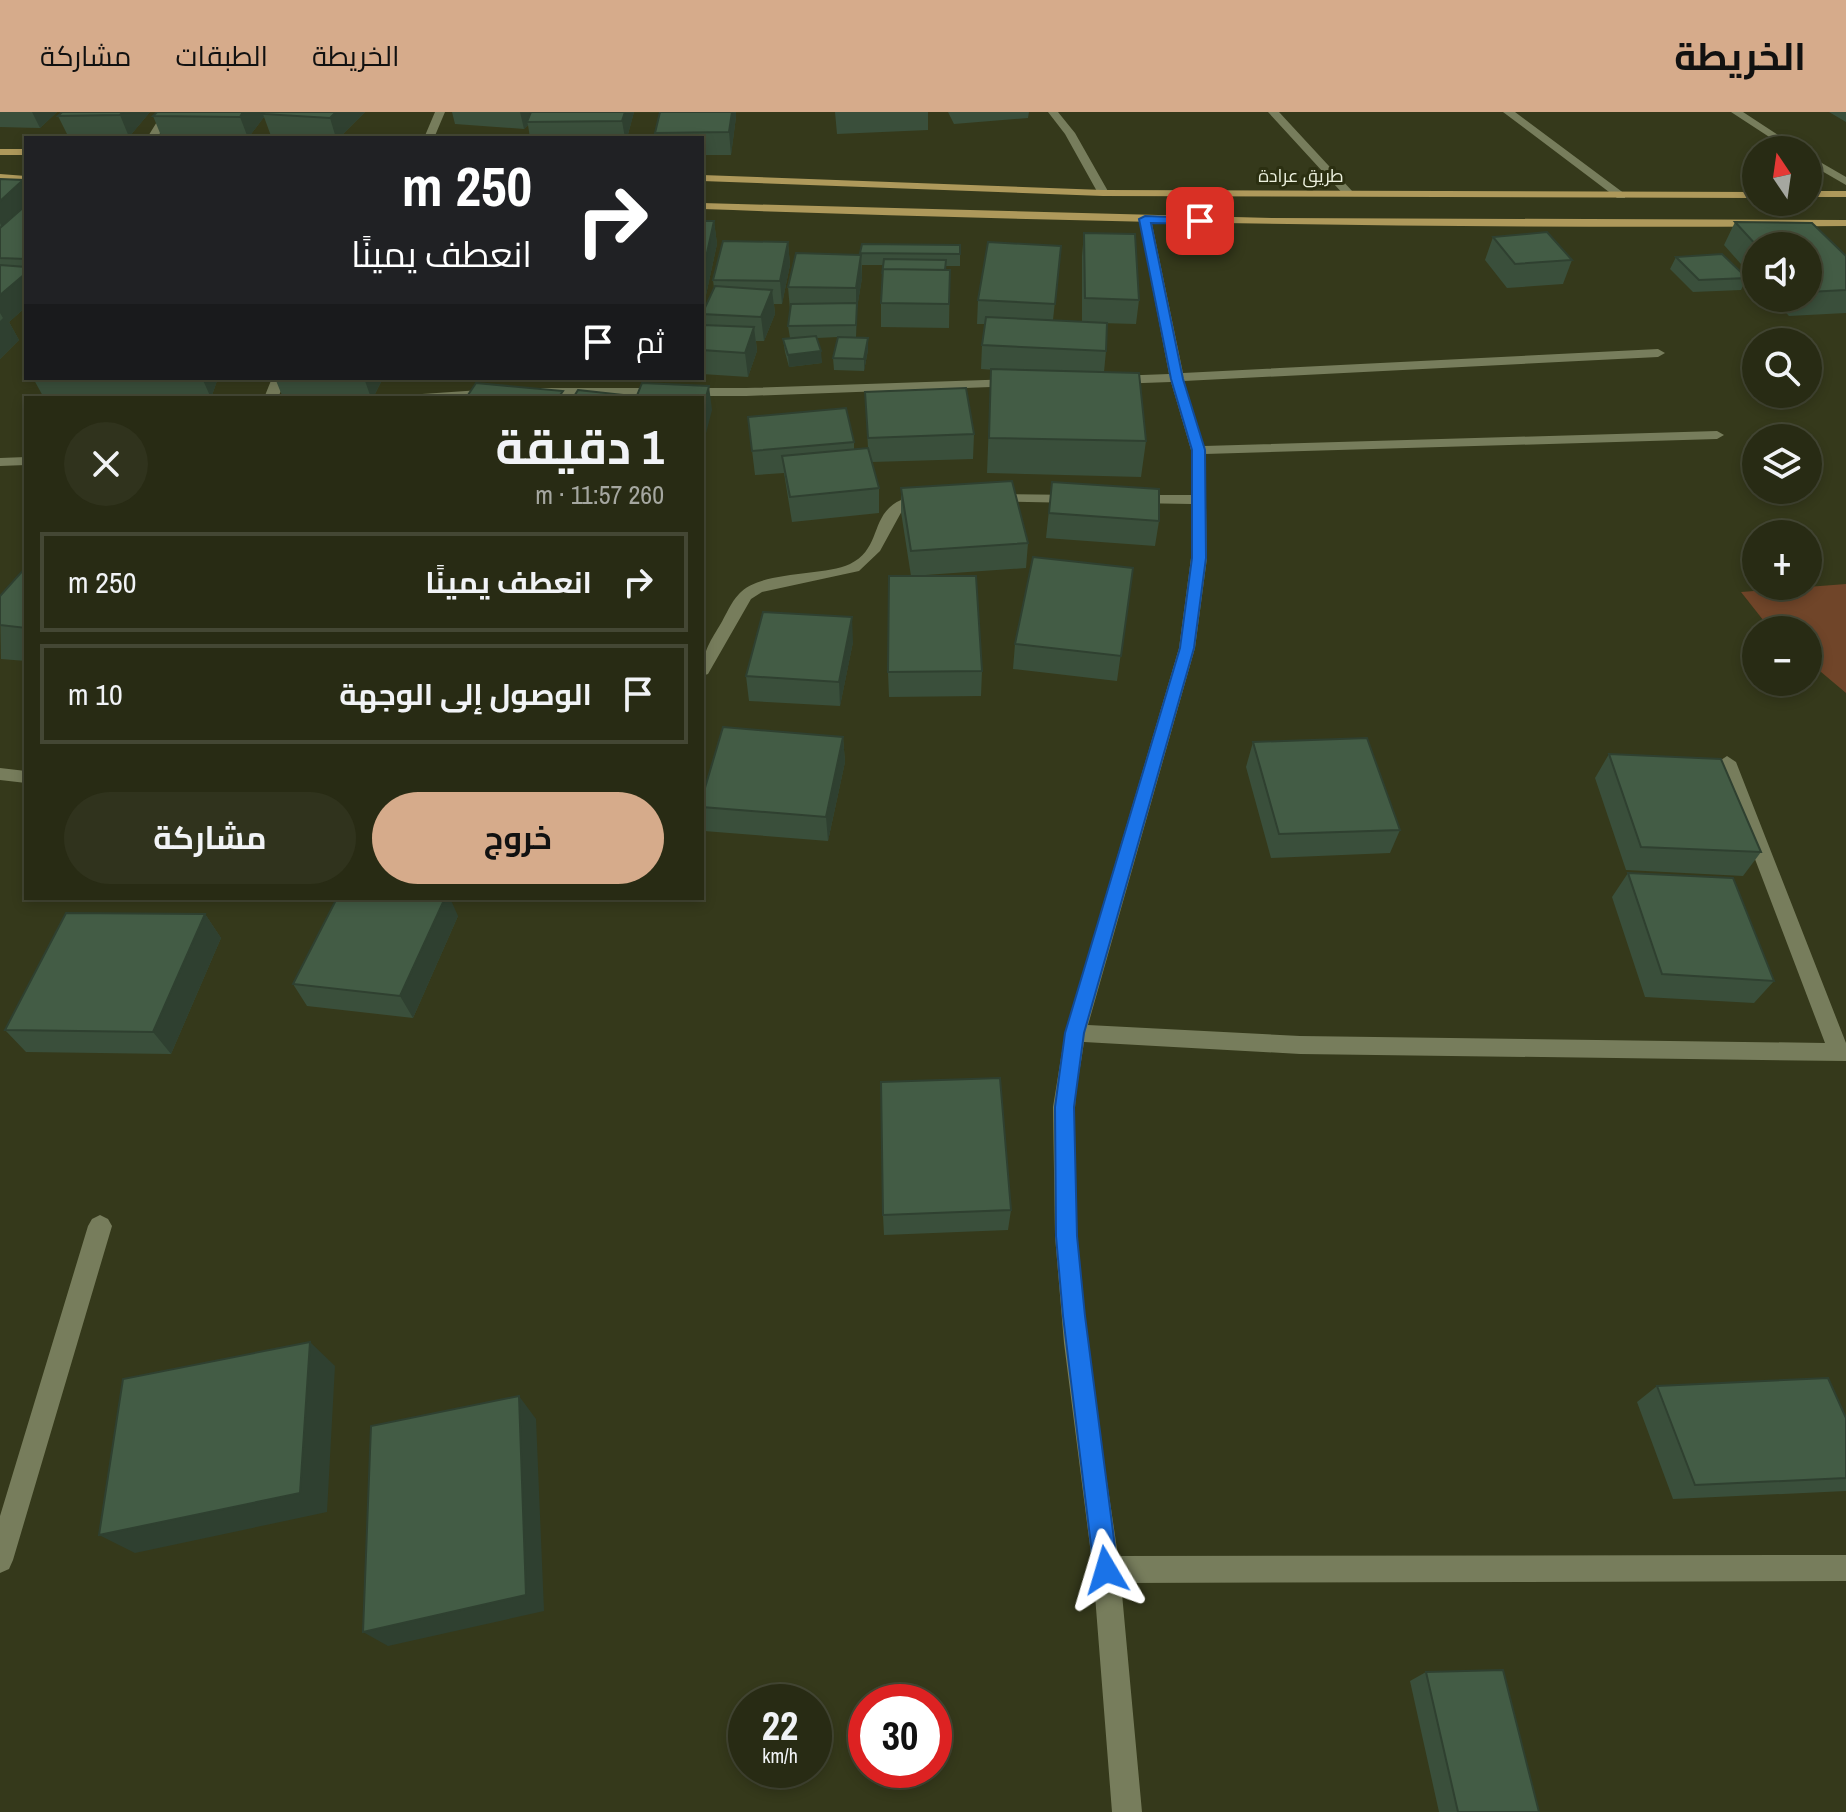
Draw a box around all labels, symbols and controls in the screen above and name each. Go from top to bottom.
text: الخريطة [1674,31,1806,82]
text: مشاركة [40,37,131,75]
text: الطبقات [175,37,268,75]
text: الخريطة [312,37,399,75]
north arrow [1742,136,1822,216]
map controls [1742,136,1822,696]
text: 250 m [402,148,532,223]
street label: طريق عرادة [1258,163,1344,188]
icon: right [560,168,664,272]
pin [1166,187,1234,255]
icon: arrive [1178,199,1222,243]
text: انعطف يمينًا [351,230,532,278]
button: sound [1742,232,1822,312]
icon: arrive [576,320,620,364]
text: ثم [636,322,664,362]
button: search [1742,328,1822,408]
text: 1 دقيقة [495,414,664,479]
button: close [64,422,148,506]
button: layers [1742,424,1822,504]
text: 260 m · 11:57 [535,477,664,512]
button: + [1742,520,1822,600]
icon: right [616,560,660,604]
text: 250 m [68,562,136,602]
text: انعطف يمينًا [425,562,592,602]
button: − [1742,616,1822,696]
icon: arrive [616,672,660,716]
text: 10 m [68,674,123,714]
text: الوصول إلى الوجهة [339,674,592,714]
button: مشاركة [64,792,356,884]
button: خروج [372,792,664,884]
position arrow [1064,1528,1148,1612]
speed limit sign: 30 [848,1684,952,1788]
text: 22 [762,1699,798,1752]
text: km/h [762,1742,798,1769]

